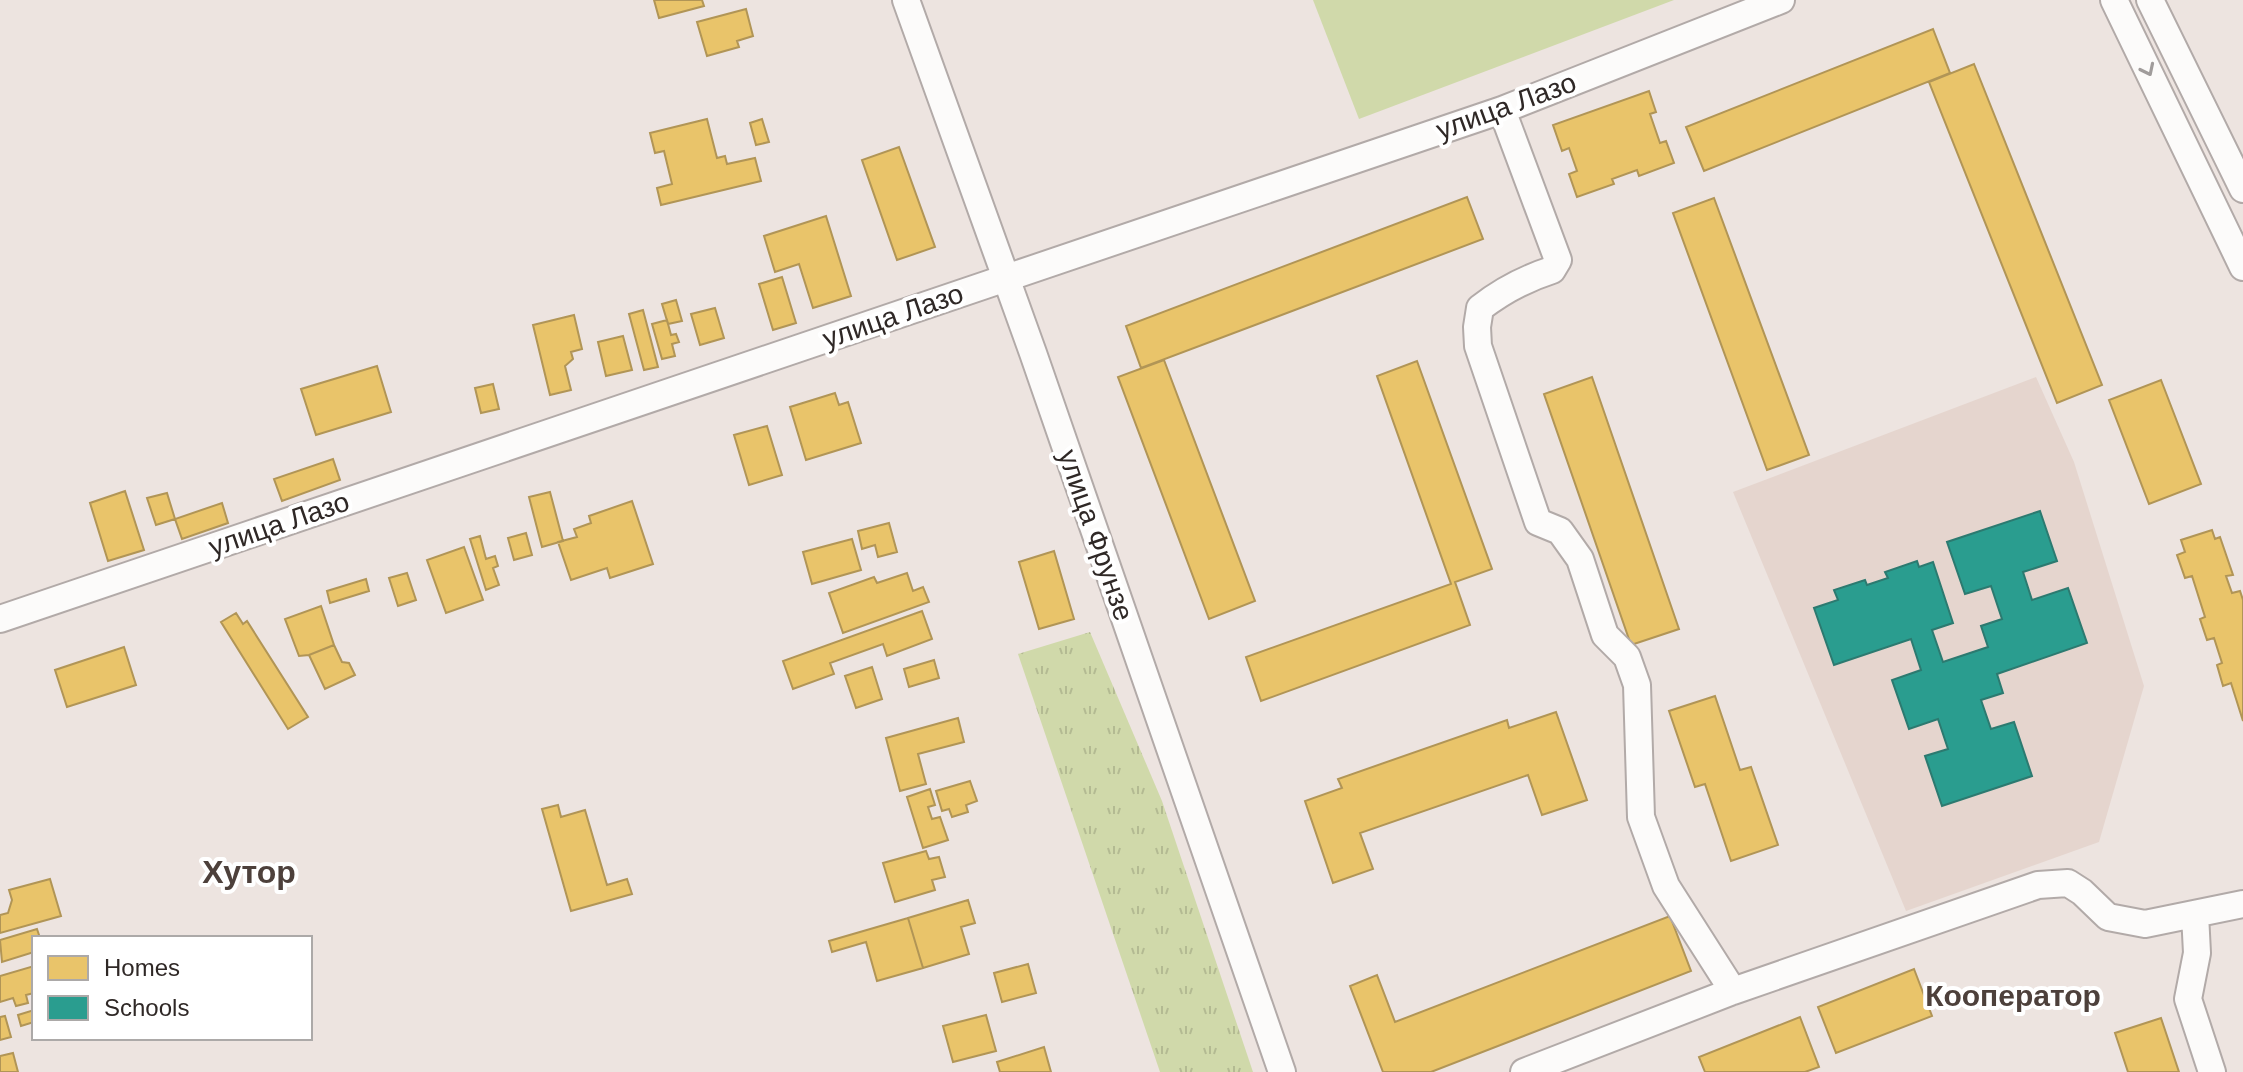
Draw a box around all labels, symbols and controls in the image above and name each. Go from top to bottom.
one-way arrow [2138,62,2154,77]
street label: улица Лазо [1432,66,1580,146]
street label: улица Лазо [819,277,967,355]
street label: улица Фрунзе [1052,445,1140,625]
street label: улица Лазо [205,485,353,563]
district label: Хутор [202,854,296,890]
legend [32,936,312,1040]
text: Homes [104,954,180,981]
district label: Кооператор [1925,979,2101,1012]
text: Schools [104,994,189,1021]

